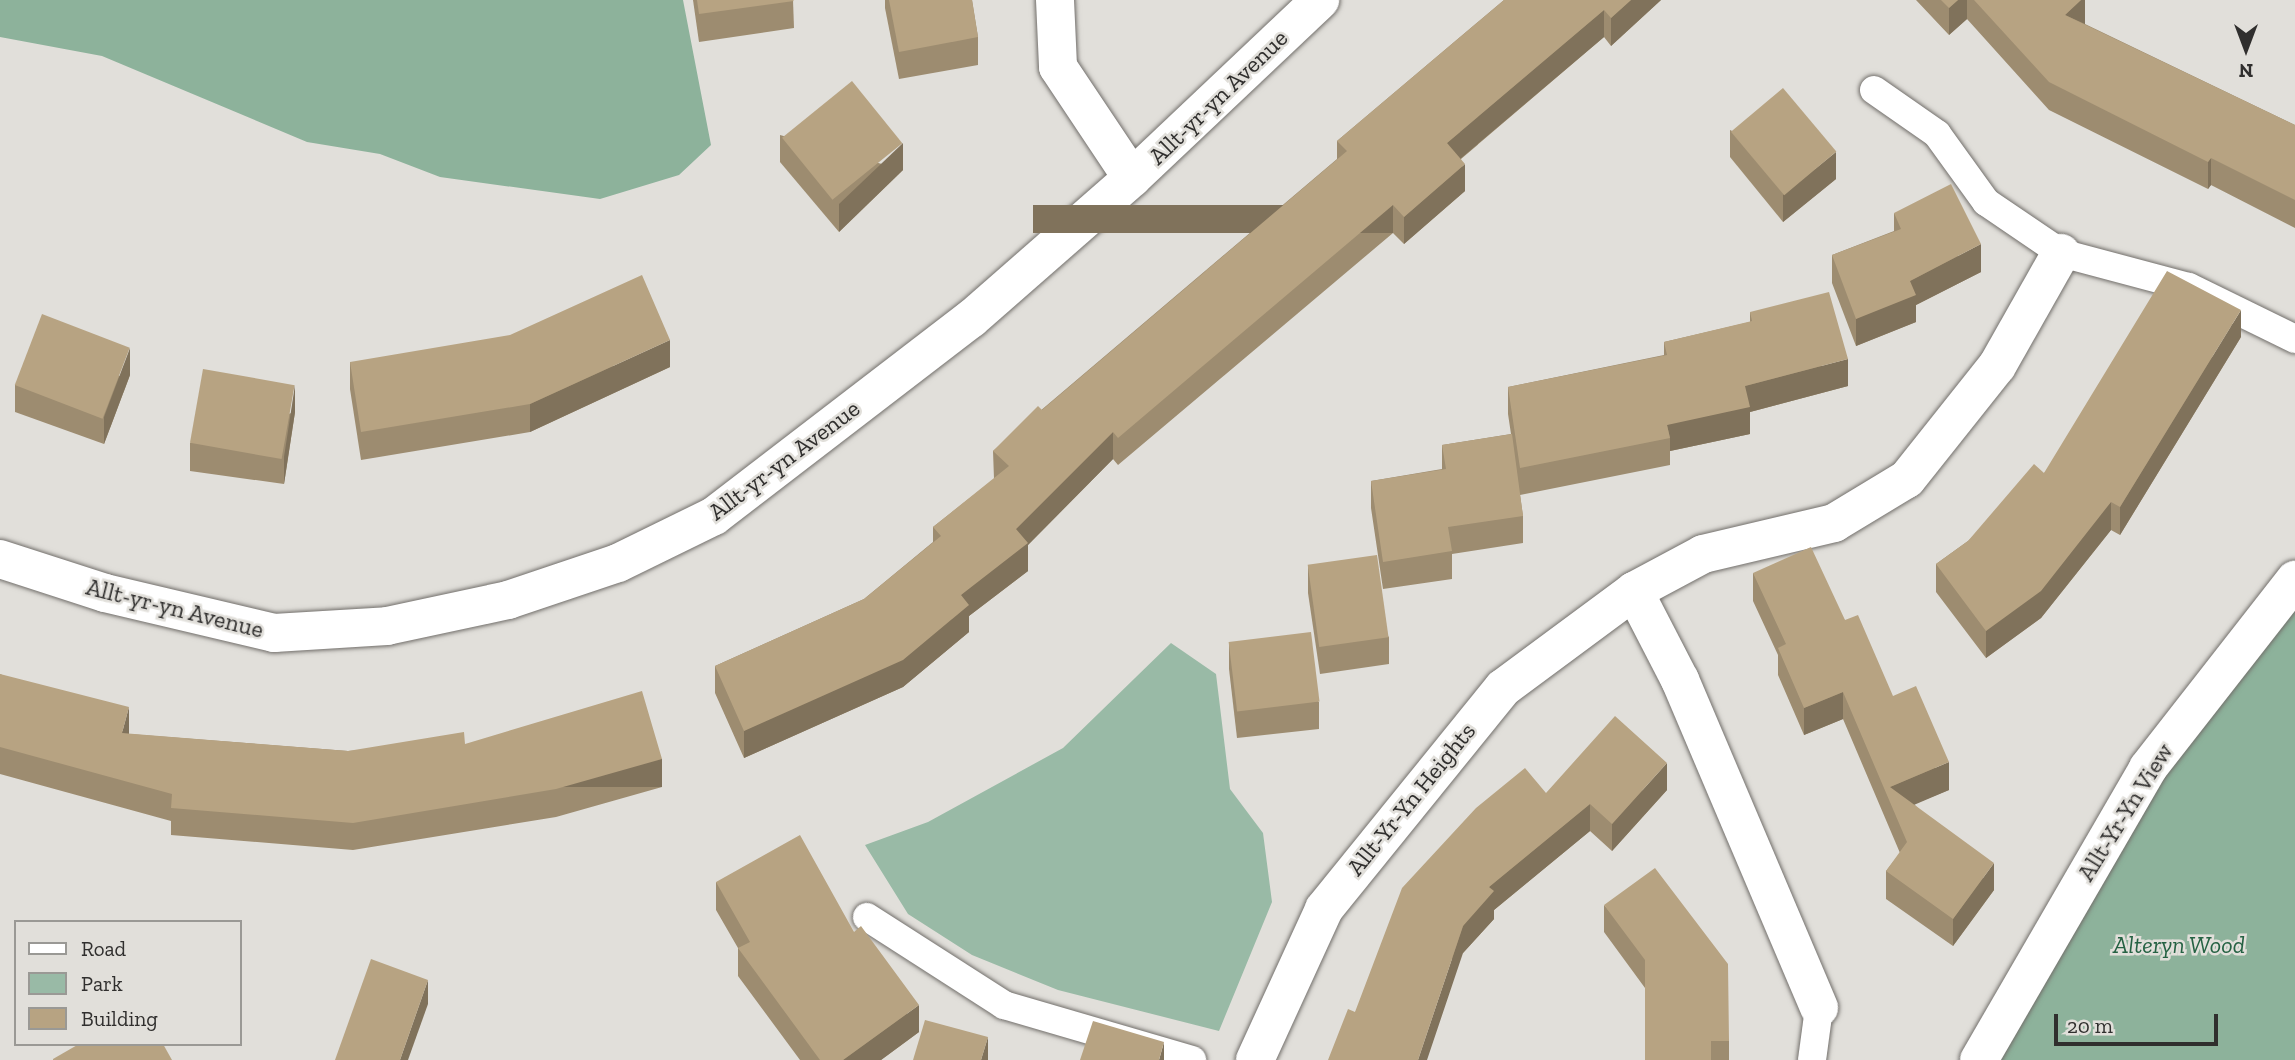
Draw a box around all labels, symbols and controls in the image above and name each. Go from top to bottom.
north arrow [2211,14,2281,84]
street label: Allt-yr-yn Avenue [1142,23,1294,171]
text: N [2239,59,2253,82]
street label: Allt-yr-yn Avenue [702,394,866,526]
street label: Allt-yr-yn Avenue [83,572,267,644]
street label: Allt-Yr-Yn Heights [1341,717,1481,881]
street label: Allt-Yr-Yn View [2071,737,2179,887]
legend [14,920,242,1046]
park label: Alteryn Wood [2113,931,2245,959]
text: Road [81,936,126,961]
text: Park [81,971,123,996]
scale bar [2057,1000,2222,1044]
text: Building [81,1006,158,1031]
text: 20 m [2067,1013,2113,1038]

